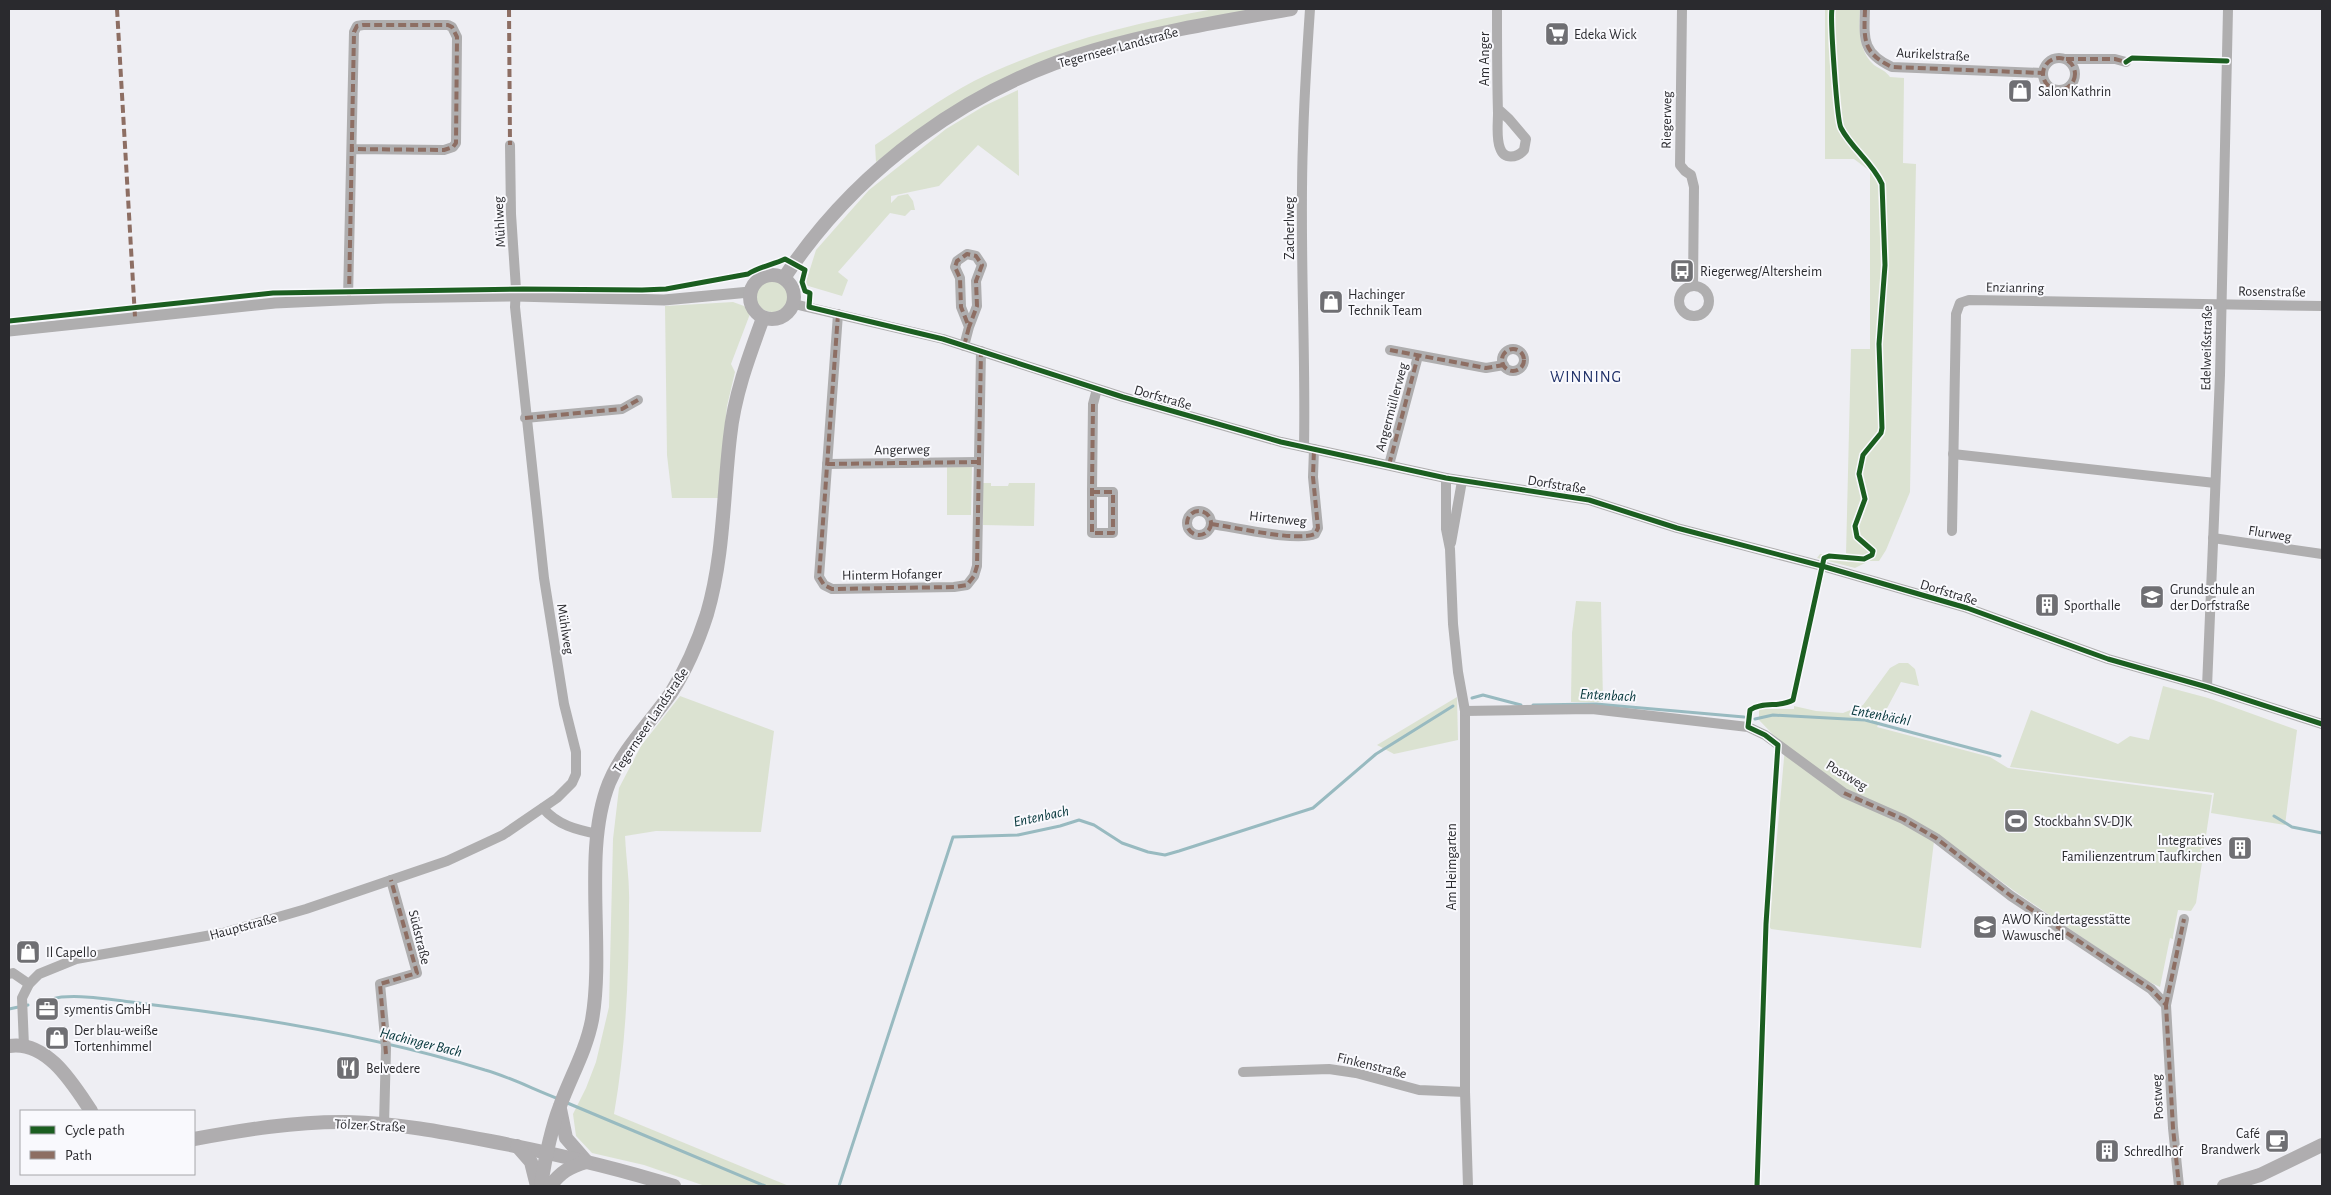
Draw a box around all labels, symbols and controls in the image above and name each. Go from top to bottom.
supermarket icon: Edeka Wick [1544,21,1570,47]
street label: Tegernseer Landstraße [1057,25,1180,71]
place label: Edeka Wick [1574,28,1637,42]
street label: Am Anger [1478,31,1492,86]
street label: Aurikelstraße [1896,46,1970,64]
shop icon: Salon Kathrin [2007,78,2033,104]
place label: Salon Kathrin [2038,85,2111,99]
street label: Riegerweg [1659,91,1675,149]
street label: Mühlweg [492,196,508,248]
street label: Zacherlweg [1283,196,1297,260]
bus stop icon: Riegerweg/Altersheim [1669,258,1695,284]
place label: Riegerweg/Altersheim [1700,265,1822,279]
street label: Enzianring [1986,280,2044,296]
street label: Rosenstraße [2238,284,2306,300]
place label: Hachinger Technik Team [1348,288,1422,318]
shop icon: Hachinger Technik Team [1318,289,1344,315]
street label: Edelweißstraße [2199,305,2215,391]
street label: Angermüllerweg [1373,361,1411,453]
district label: WINNING [1550,369,1622,385]
street label: Dorfstraße [1132,383,1193,413]
street label: Angerweg [874,443,930,457]
street label: Dorfstraße [1526,473,1587,497]
street label: Hirtenweg [1249,509,1307,529]
street label: Flurweg [2247,524,2293,544]
street label: Hinterm Hofanger [842,567,943,583]
street label: Dorfstraße [1918,578,1979,608]
place label: Grundschule an der Dorfstraße [2170,583,2255,613]
school or university icon: Grundschule an der Dorfstraße [2139,584,2165,610]
building icon: Sporthalle [2034,592,2060,618]
place label: Sporthalle [2064,599,2121,613]
street label: Mühlweg [554,603,576,656]
street label: Tegernseer Landstraße [610,665,691,776]
water label: Entenbach [1579,687,1637,704]
water label: Entenbächl [1850,702,1912,729]
street label: Postweg [1823,758,1870,794]
water label: Entenbach [1012,803,1070,830]
sports icon: Stockbahn SV-DJK [2003,808,2029,834]
place label: Stockbahn SV-DJK [2034,815,2132,829]
street label: Am Heimgarten [1445,823,1459,911]
place label: Integratives Familienzentrum Taufkirchen [2062,834,2222,864]
building icon: Integratives Familienzentrum Taufkirchen [2227,835,2253,861]
street label: Südstraße [405,909,433,966]
street label: Hauptstraße [208,911,278,943]
place label: AWO Kindertagesstätte Wawuschel [2002,913,2130,943]
school or university icon: AWO Kindertagesstätte Wawuschel [1972,914,1998,940]
shop icon: Il Capello [15,939,41,965]
place label: Il Capello [46,946,97,960]
office icon: symentis GmbH [34,996,60,1022]
place label: symentis GmbH [64,1003,151,1017]
place label: Der blau-weiße Tortenhimmel [74,1024,158,1054]
shop icon: Der blau-weiße Tortenhimmel [44,1025,70,1051]
water label: Hachinger Bach [378,1025,463,1060]
street label: Finkenstraße [1336,1051,1408,1081]
restaurant icon: Belvedere [335,1055,361,1081]
place label: Belvedere [366,1062,420,1076]
street label: Postweg [2150,1074,2166,1120]
legend [20,1110,195,1175]
street label: Tölzer Straße [334,1117,406,1135]
text: Cycle path [65,1123,125,1138]
place label: Café Brandwerk [2201,1127,2261,1157]
cafe icon: Café Brandwerk [2264,1128,2290,1154]
building icon: Schredlhof [2094,1138,2120,1164]
place label: Schredlhof [2124,1145,2183,1159]
text: Path [65,1148,92,1163]

